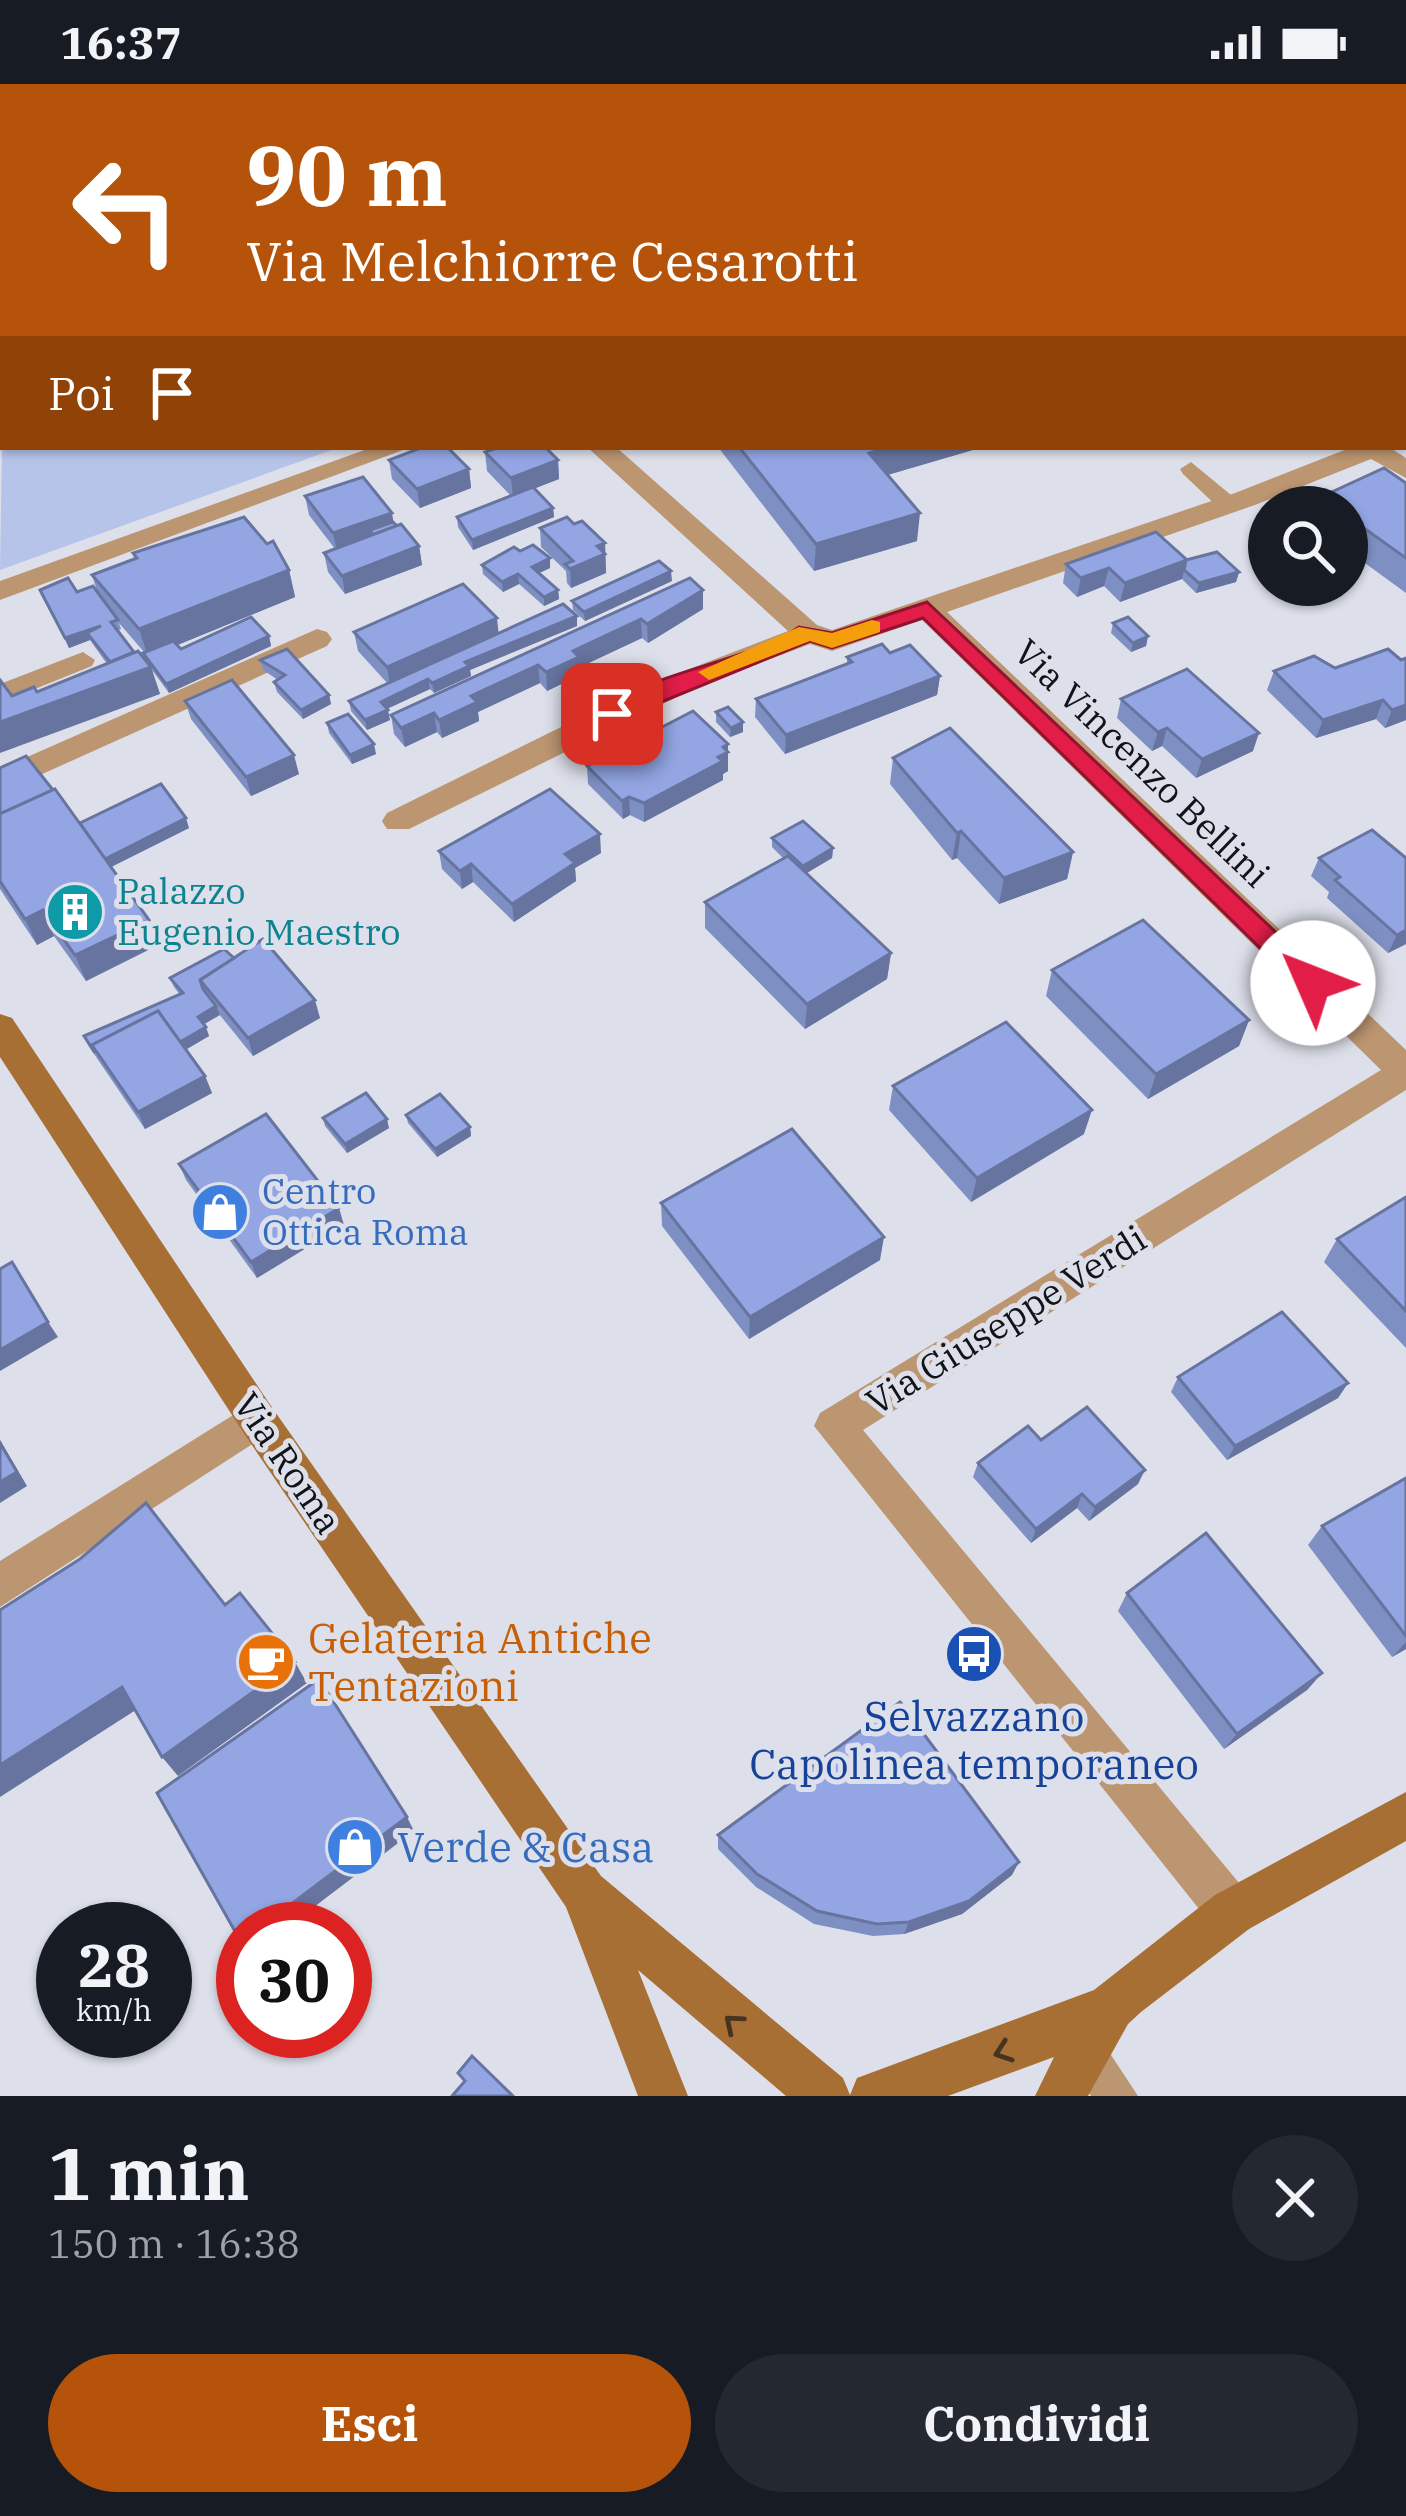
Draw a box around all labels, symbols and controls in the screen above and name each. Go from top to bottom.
text: 16:37 [60,13,182,71]
text: 90 m [246,120,448,229]
icon: left [48,132,204,288]
text: Via Melchiorre Cesarotti [246,226,859,296]
icon: arrive [139,360,205,426]
text: Poi [48,364,115,422]
map controls [1248,486,1368,606]
button: search [1248,486,1368,606]
street label: Via Vincenzo Bellini [1004,628,1280,897]
pin [561,663,663,765]
icon: arrive [579,681,645,747]
place label: Palazzo Eugenio Maestro [117,867,401,955]
building icon: Palazzo Eugenio Maestro [44,881,106,943]
position arrow [1250,920,1376,1046]
place label: Centro Ottica Roma [262,1167,469,1255]
shop icon: Centro Ottica Roma [189,1181,251,1243]
street label: Via Giuseppe Verdi [857,1214,1155,1425]
street label: Via Roma [224,1383,353,1542]
place label: Gelateria Antiche Tentazioni [308,1610,652,1713]
bus stop icon: Selvazzano Capolinea temporaneo [943,1623,1005,1685]
cafe icon: Gelateria Antiche Tentazioni [235,1631,297,1693]
place label: Selvazzano Capolinea temporaneo [749,1688,1199,1791]
shop icon: Verde & Casa [324,1816,386,1878]
place label: Verde & Casa [397,1819,654,1874]
speed limit sign: 30 [216,1902,372,2058]
text: 28 [78,1925,150,2004]
text: km/h [76,1990,152,2029]
one-way arrow [725,2016,747,2038]
one-way arrow [993,2037,1014,2062]
text: 1 min [48,2126,250,2220]
button: close [1232,2135,1358,2261]
text: 150 m · 16:38 [48,2218,300,2269]
button: Esci [48,2354,691,2492]
button: Condividi [715,2354,1358,2492]

